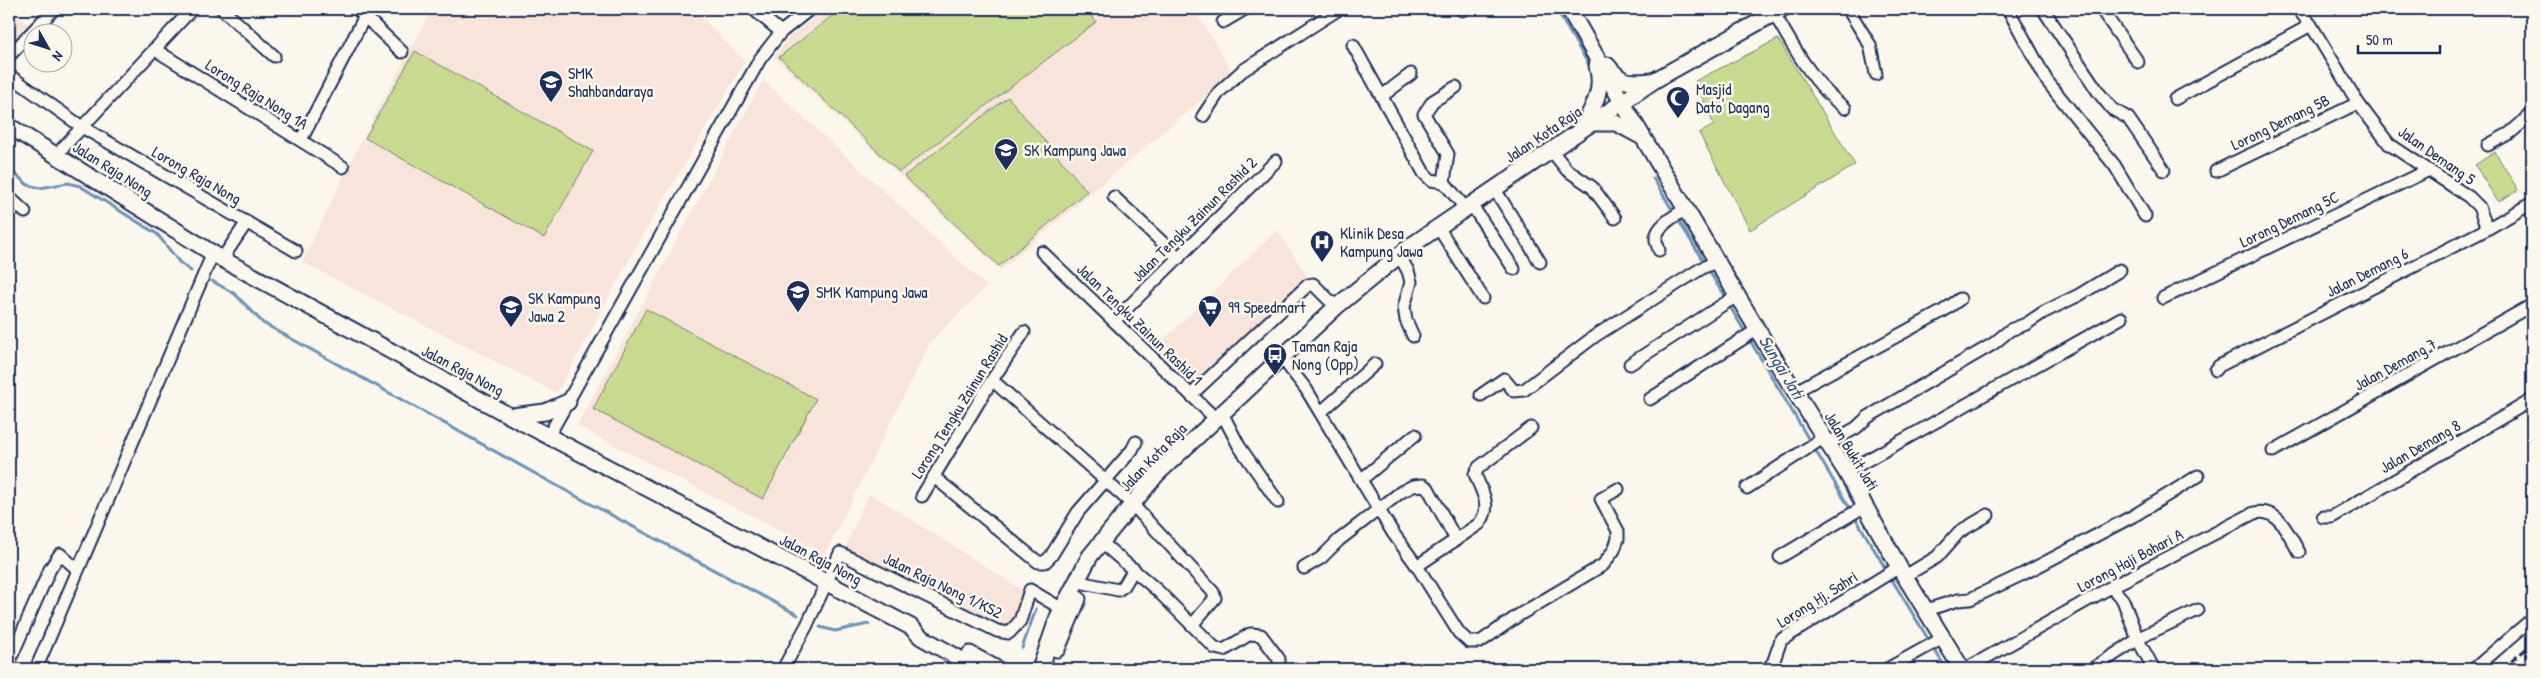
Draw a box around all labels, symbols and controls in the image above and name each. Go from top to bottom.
north arrow [22,22,72,72]
scale bar [2358,22,2441,54]
text: 50 m [2366,29,2393,50]
text: N [48,48,68,66]
street label: Lorong Raja Nong 1A [202,54,313,134]
place label: SMK Shahbandaraya [568,62,653,102]
school or university icon: SMK Shahbandaraya [538,69,564,103]
place label: Masjid Dato' Dagang [1696,78,1770,118]
mosque icon: Masjid Dato' Dagang [1665,85,1691,119]
street label: Lorong Demang 5B [2227,89,2333,155]
street label: Jalan Kota Raja [1501,100,1585,168]
street label: Jalan Demang 5 [2394,120,2480,190]
street label: Jalan Raja Nong [69,136,157,202]
school or university icon: SK Kampung Jawa [993,137,1019,171]
place label: SK Kampung Jawa [1024,139,1126,161]
street label: Lorong Raja Nong [148,141,246,209]
street label: Jalan Tengku Zainun Rashid 2 [1127,151,1262,286]
street label: Lorong Demang 5C [2236,185,2342,253]
place label: Klinik Desa Kampung Jawa [1340,222,1423,262]
hospital icon: Klinik Desa Kampung Jawa [1309,229,1335,263]
street label: Jalan Demang 6 [2322,242,2412,302]
street label: Jalan Tengku Zainun Rashid 1 [1072,258,1208,390]
school or university icon: SMK Kampung Jawa [785,279,811,313]
place label: SMK Kampung Jawa [816,281,928,303]
place label: SK Kampung Jawa 2 [528,287,601,327]
school or university icon: SK Kampung Jawa 2 [498,294,524,328]
supermarket icon: 99 Speedmart [1197,294,1223,328]
place label: 99 Speedmart [1228,296,1306,318]
street label: Lorong Tengku Zainun Rashid [905,329,1013,483]
water label: Sungai Jati [1753,330,1812,405]
street label: Jalan Demang 7 [2350,332,2440,396]
place label: Taman Raja Nong (Opp) [1292,335,1359,375]
street label: Jalan Raja Nong [418,339,508,401]
bus stop icon: Taman Raja Nong (Opp) [1262,342,1288,376]
street label: Jalan Bukit Jati [1820,407,1884,495]
street label: Jalan Demang 8 [2376,414,2464,478]
street label: Jalan Kota Raja [1115,418,1191,496]
street label: Lorong Haji Bohari A [2073,523,2187,597]
street label: Jalan Raja Nong [776,528,866,590]
street label: Jalan Raja Nong 1/KS2 [880,547,1007,624]
street label: Lorong Hj. Sahri [1772,565,1862,633]

